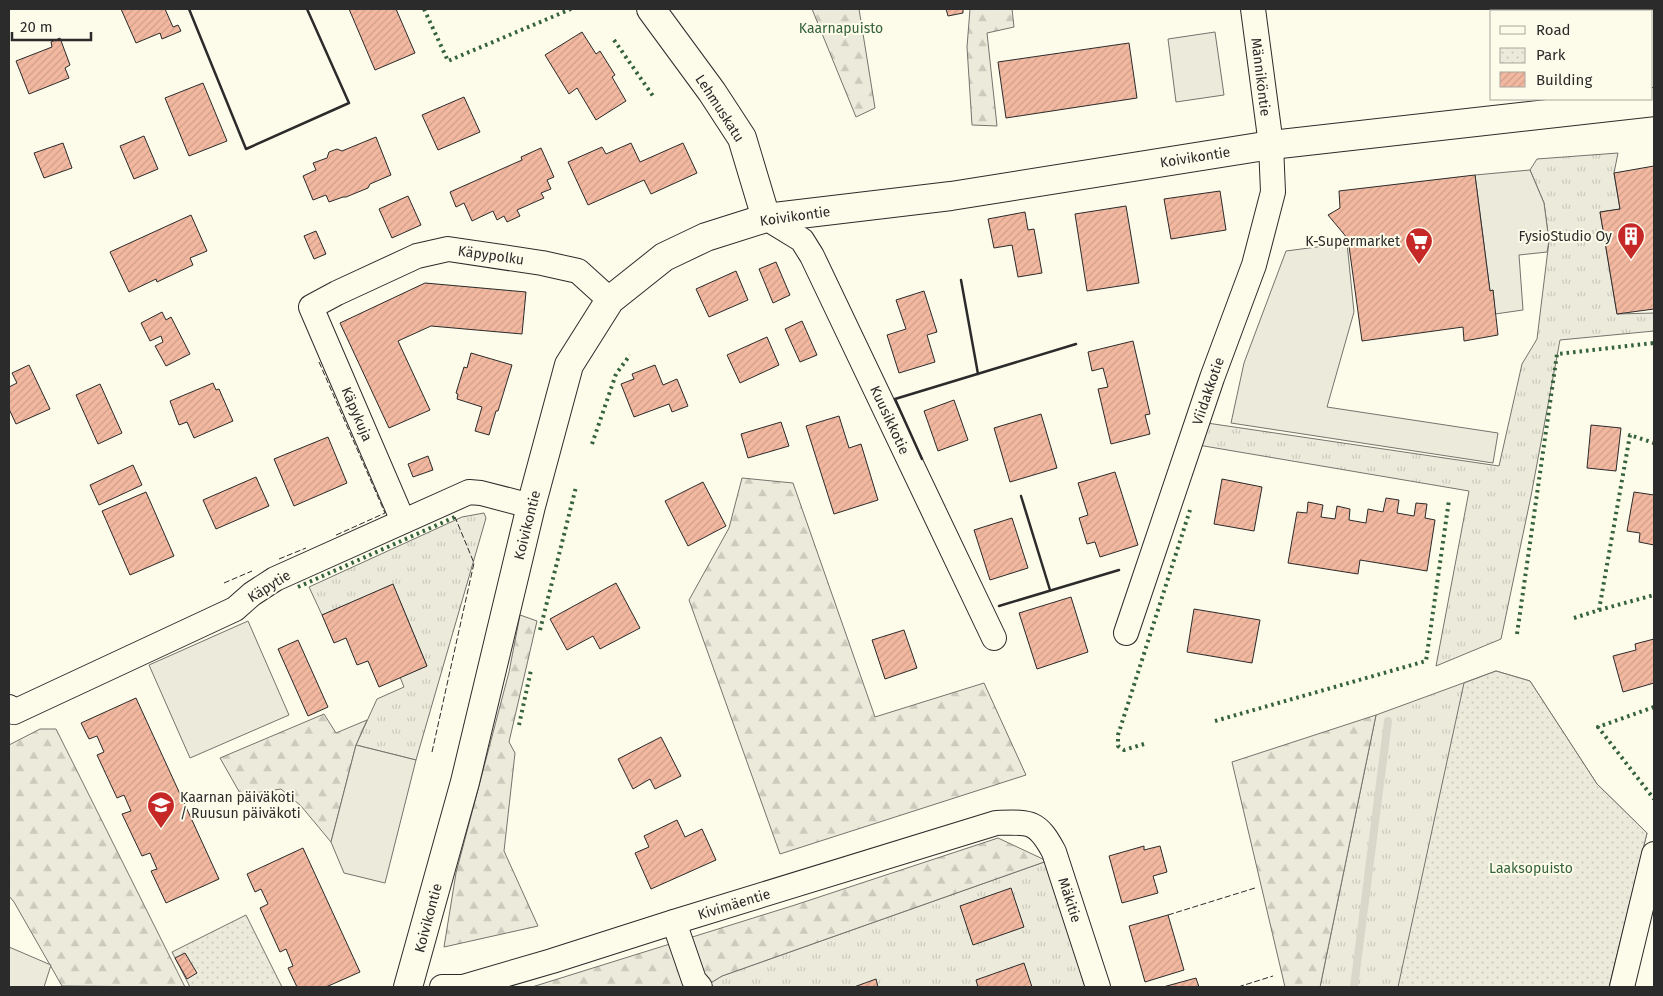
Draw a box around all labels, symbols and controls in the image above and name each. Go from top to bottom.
scale bar [12,10,91,42]
legend [1490,10,1653,100]
text: 20 m [20,18,53,36]
park label: Kaarnapuisto [799,20,883,37]
text: Road [1536,21,1571,39]
street label: Männiköntie [1247,37,1274,117]
text: Park [1536,46,1566,64]
street label: Lehmuskatu [692,71,748,145]
text: Building [1536,71,1592,89]
street label: Koivikontie [1159,144,1232,171]
street label: Koivikontie [759,203,831,230]
building icon: FysioStudio Oy [1616,221,1646,260]
supermarket icon: K-Supermarket [1404,226,1434,265]
place label: FysioStudio Oy [1519,228,1612,245]
place label: K-Supermarket [1305,233,1401,250]
street label: Käpypolku [457,242,525,269]
street label: Viidakkotie [1189,355,1228,427]
street label: Kuusikkotie [866,383,913,457]
street label: Käpykuja [337,384,376,444]
street label: Koivikontie [511,489,544,562]
street label: Käpytie [245,567,294,606]
place label: Kaarnan päiväkoti / Ruusun päiväkoti [180,789,301,822]
school or university icon: Kaarnan päiväkoti / Ruusun päiväkoti [146,790,176,829]
park label: Laaksopuisto [1489,860,1573,877]
street label: Mäkitie [1054,876,1085,925]
street label: Koivikontie [411,882,446,955]
street label: Kivimäentie [696,885,773,924]

